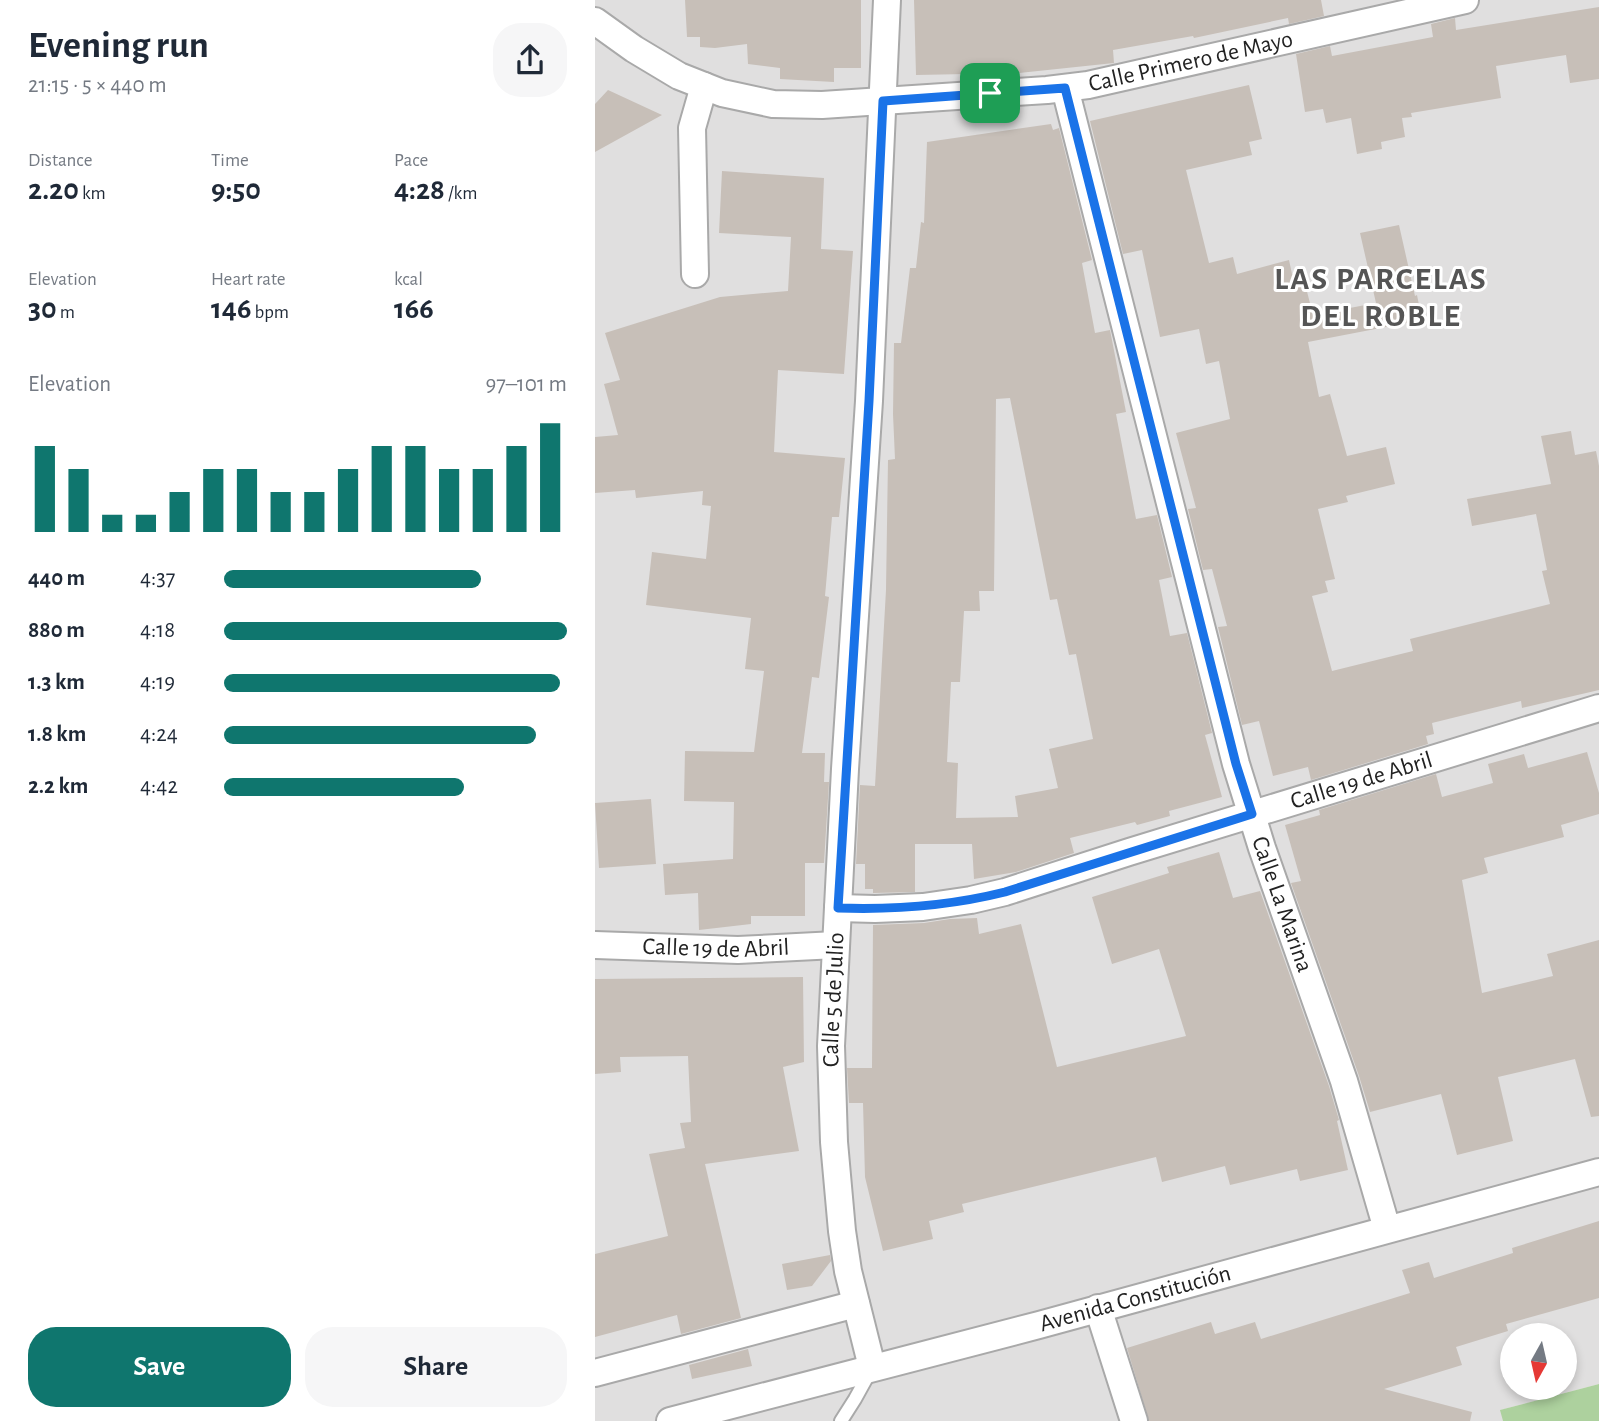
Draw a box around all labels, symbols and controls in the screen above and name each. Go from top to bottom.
button: share [493,23,567,97]
text: Evening run [28,27,209,65]
street label: Calle Primero de Mayo [1086,27,1295,97]
pin [960,63,1020,123]
text: 21:15 · 5 × 440 m [28,74,167,97]
icon: arrive [971,74,1009,112]
text: Distance [28,151,92,170]
text: Time [211,151,249,170]
text: Pace [394,151,428,170]
text: 2.20 [28,175,79,205]
text: 9:50 [211,175,261,205]
text: 4:28 [394,175,445,205]
text: km [79,184,106,203]
text: /km [445,184,477,203]
district label: LAS PARCELAS DEL ROBLE [1274,263,1488,332]
text: Elevation [28,270,97,289]
text: Heart rate [211,270,286,289]
text: kcal [394,270,423,289]
text: 30 [28,294,57,324]
text: 146 [211,294,251,324]
text: 166 [394,294,434,324]
text: m [57,303,75,322]
text: bpm [251,303,289,322]
text: Elevation [28,373,111,396]
text: 97–101 m [485,373,567,396]
text: 440 m [28,567,85,590]
text: 4:37 [140,567,175,590]
text: 880 m [28,619,85,642]
text: 4:18 [140,619,175,642]
text: 1.3 km [28,671,85,694]
text: 4:19 [140,671,175,694]
text: 1.8 km [28,723,86,746]
text: 4:24 [140,723,178,746]
street label: Calle 19 de Abril [1288,748,1435,814]
text: 2.2 km [28,775,88,798]
text: 4:42 [140,775,178,798]
street label: Calle La Marina [1247,834,1317,975]
street label: Calle 5 de Julio [819,932,849,1068]
street label: Calle 19 de Abril [642,935,790,962]
street label: Avenida Constitución [1037,1261,1233,1336]
north arrow [1500,1323,1577,1400]
map controls [1500,1323,1577,1400]
button: Save [28,1327,291,1407]
button: Share [305,1327,567,1407]

